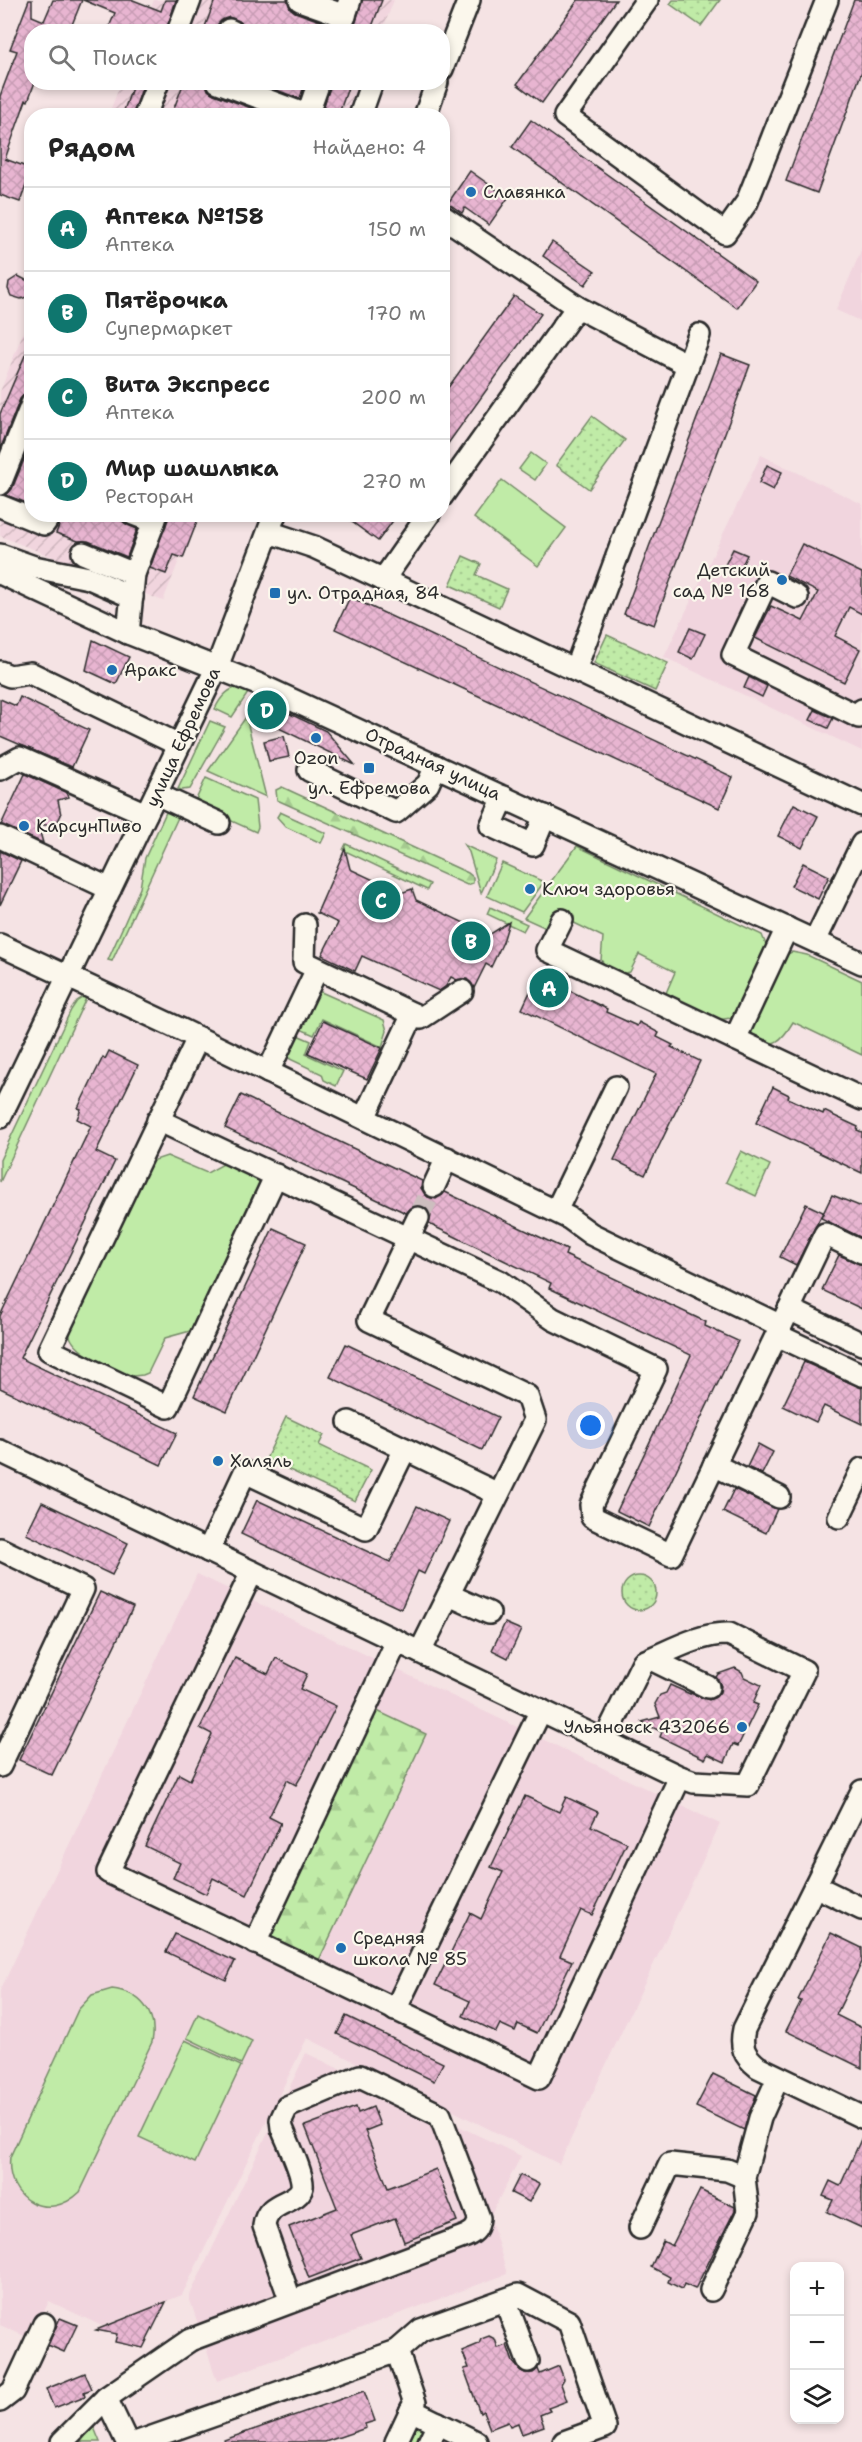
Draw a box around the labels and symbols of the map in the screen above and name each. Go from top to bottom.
place label: Славянка [483,180,566,204]
marker: Славянка [464,185,478,199]
place label: Детский сад № 168 [673,558,770,603]
marker: Детский сад № 168 [775,573,789,587]
place label: ул. Отрадная, 84 [287,581,439,605]
marker: ул. Отрадная, 84 [268,586,282,600]
place label: Аракc [124,658,177,682]
marker: Аракc [105,663,119,677]
street label: улица Ефремова [140,663,226,811]
pin: D [248,688,286,732]
street label: Отрадная улица [361,722,505,806]
marker: Ozon [309,731,323,745]
place label: Ozon [294,746,338,770]
marker: ул. Ефремова [362,761,376,775]
place label: ул. Ефремова [308,776,430,800]
place label: КарсунПиво [36,814,142,838]
marker: КарсунПиво [17,819,31,833]
place label: Ключ здоровья [542,877,675,901]
pin: C [362,878,400,922]
marker: Ключ здоровья [523,882,537,896]
pin: B [452,918,490,964]
pin: A [530,966,568,1010]
your location [576,1411,605,1440]
place label: Халяль [230,1449,292,1473]
marker: Халяль [211,1454,225,1468]
place label: Ульяновск 432066 [563,1715,730,1739]
marker: Ульяновск 432066 [735,1720,749,1734]
place label: Средняя школа № 85 [353,1926,467,1971]
marker: Средняя школа № 85 [334,1941,348,1955]

